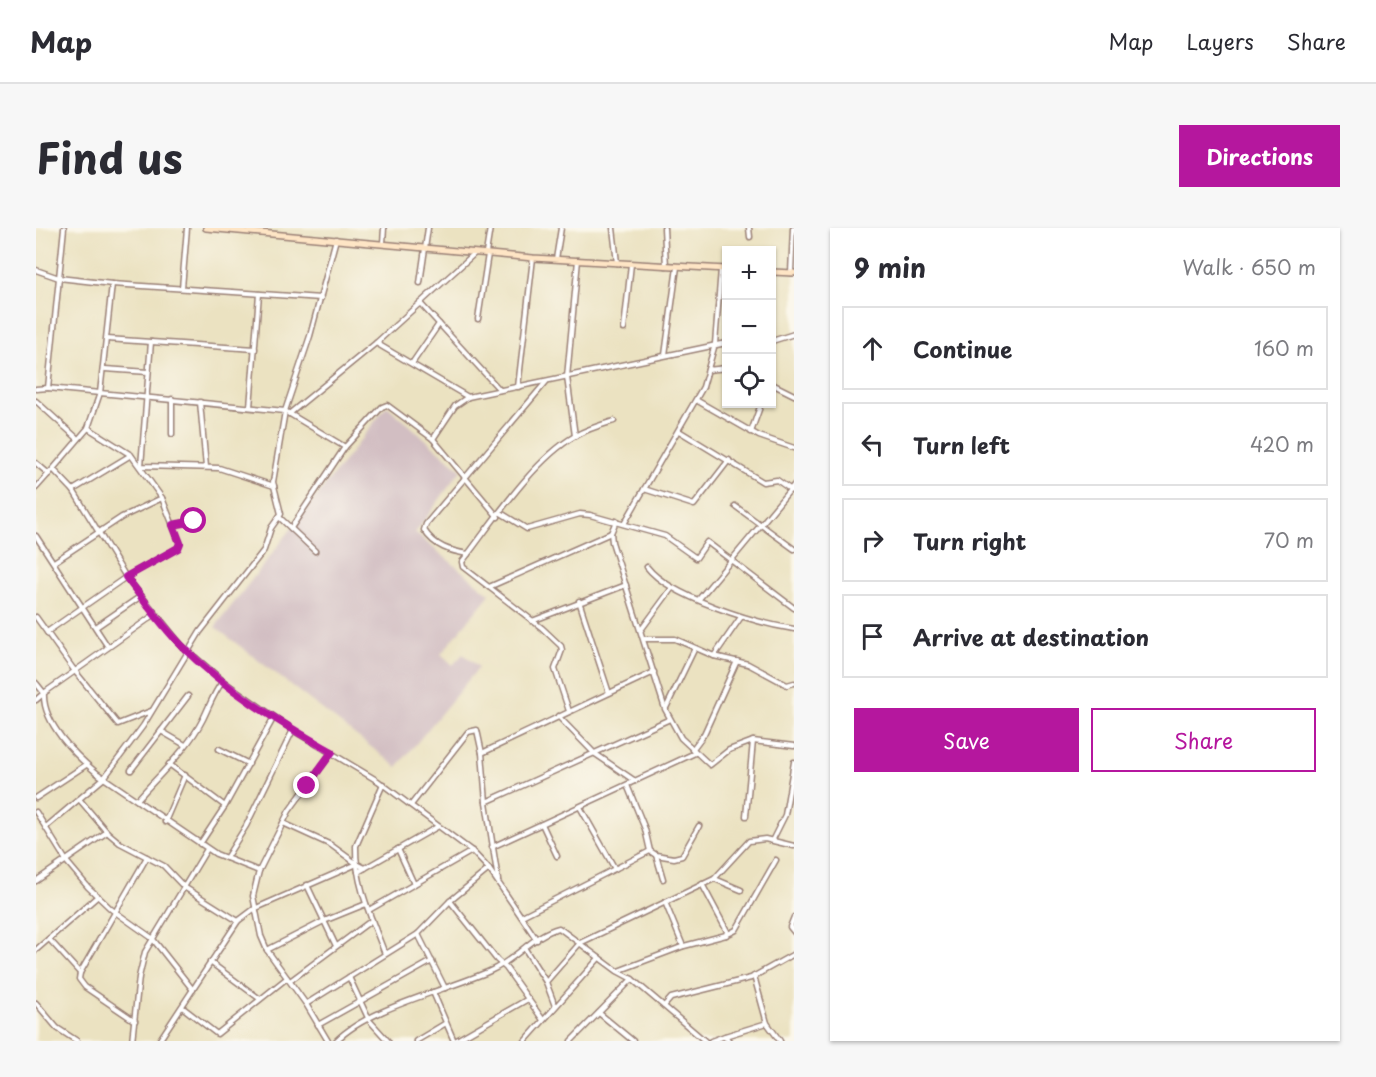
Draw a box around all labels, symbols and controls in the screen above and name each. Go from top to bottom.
text: Map [30,20,92,63]
text: Map [1109,25,1153,57]
text: Layers [1186,25,1254,57]
text: Share [1287,25,1346,57]
text: Find us [36,125,183,188]
button: Directions [1179,125,1340,187]
map controls [722,246,776,408]
button: + [722,246,776,300]
text: 9 min [854,248,926,287]
text: Walk · 650 m [1182,252,1316,282]
button: − [722,300,776,354]
icon: ahead [856,332,889,365]
text: Continue [913,332,1012,365]
text: 160 m [1254,333,1314,363]
button: locate [722,354,776,408]
icon: left [856,428,889,461]
text: Turn left [913,428,1010,461]
text: 420 m [1250,429,1314,459]
route start [180,507,206,533]
icon: right [856,524,889,557]
text: Turn right [913,524,1026,557]
text: 70 m [1264,525,1314,555]
icon: arrive [856,620,889,653]
text: Arrive at destination [913,620,1149,653]
button: Save [854,708,1079,772]
button: Share [1091,708,1316,772]
route end [293,772,319,798]

